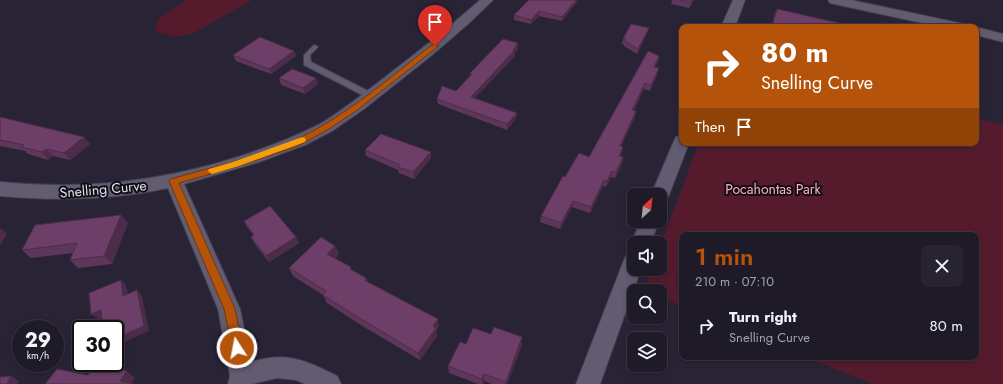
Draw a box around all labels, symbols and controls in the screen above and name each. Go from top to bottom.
pin [418,5,452,46]
icon: arrive [424,11,446,33]
text: 80 m [761,32,828,73]
icon: right [695,40,747,92]
text: Snelling Curve [761,70,873,96]
text: Then [695,116,725,138]
icon: arrive [733,116,755,138]
street label: Snelling Curve [59,175,147,203]
park label: Pocahontas Park [725,179,822,199]
north arrow [627,188,667,228]
map controls [627,188,667,372]
button: sound [627,236,667,276]
text: 1 min [695,239,753,274]
button: close [921,245,963,287]
text: 210 m · 07:10 [695,272,774,291]
button: search [627,284,667,324]
text: Turn right [729,306,797,328]
icon: right [695,315,717,337]
text: 80 m [930,315,963,337]
speed limit sign: 30 [72,320,124,372]
text: 29 [25,326,51,355]
position arrow [216,327,258,369]
text: Snelling Curve [729,328,810,347]
button: layers [627,332,667,372]
text: km/h [27,348,49,363]

